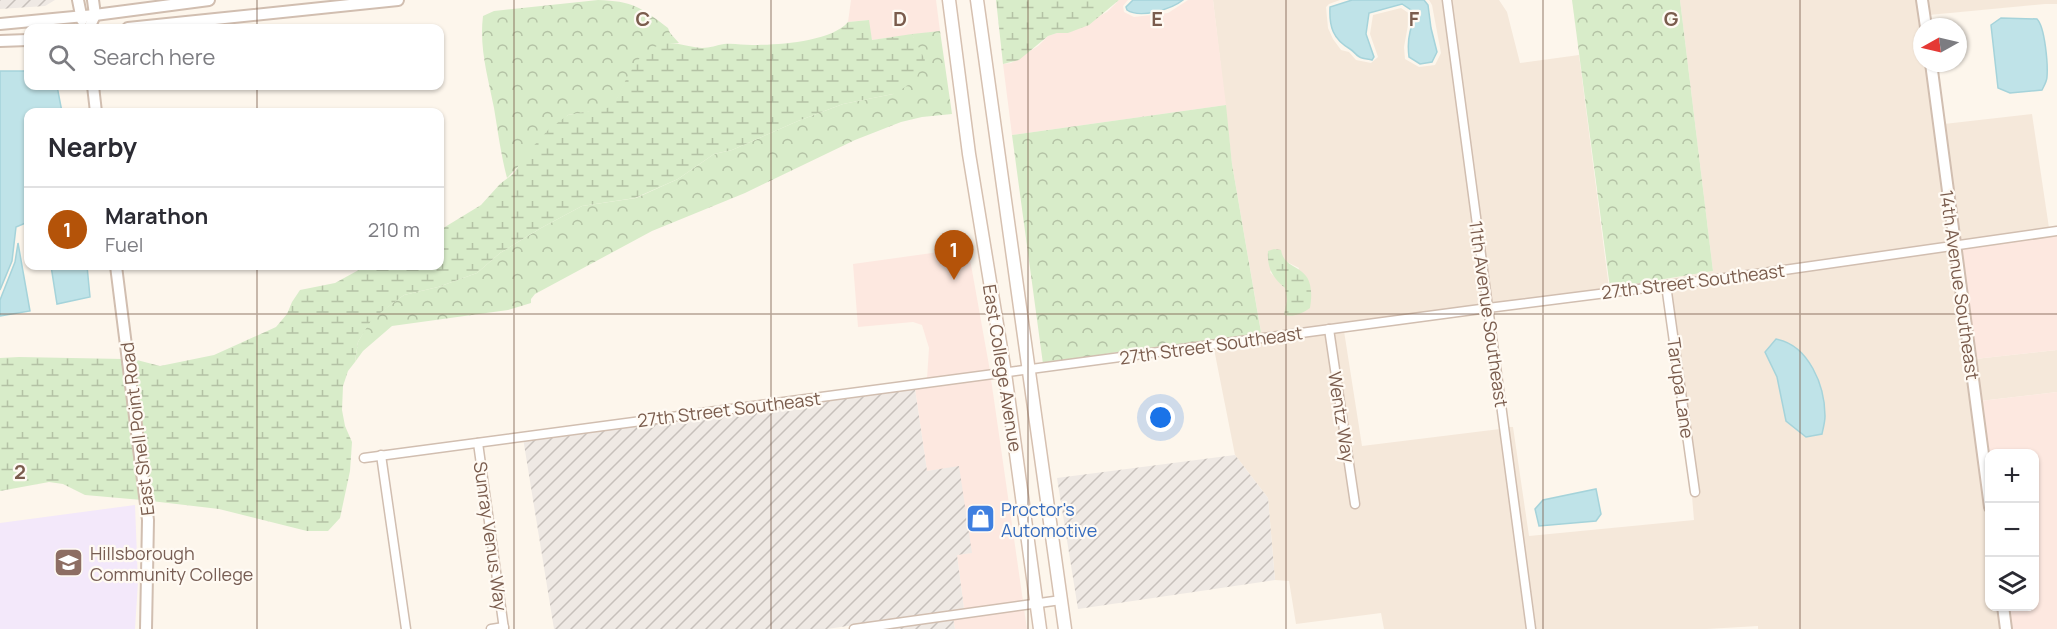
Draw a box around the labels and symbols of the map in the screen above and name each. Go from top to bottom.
text: C [636,5,650,32]
text: D [893,5,907,32]
text: E [1151,5,1163,32]
text: F [1409,5,1420,32]
text: G [1664,5,1679,32]
north arrow [1913,18,1967,72]
street label: 14th Avenue Southeast [1935,188,1985,382]
street label: 11th Avenue Southeast [1464,219,1514,409]
pin: 1 [934,230,974,280]
street label: 27th Street Southeast [1600,258,1786,304]
street label: East College Avenue [978,282,1028,454]
street label: 27th Street Southeast [1118,320,1304,370]
street label: Tarupa Lane [1662,336,1700,440]
street label: East Shell Point Road [114,341,160,517]
street label: Wentz Way [1323,370,1361,465]
street label: 27th Street Southeast [636,386,822,432]
your location [1146,403,1175,432]
text: 2 [14,458,26,485]
street label: Sunray Venus Way [469,460,513,613]
place label: Proctor's Automotive [1001,497,1097,542]
shop icon: Proctor's Automotive [964,503,996,535]
place label: Hillsborough Community College [90,541,253,586]
school or university icon: Hillsborough Community College [53,547,85,579]

